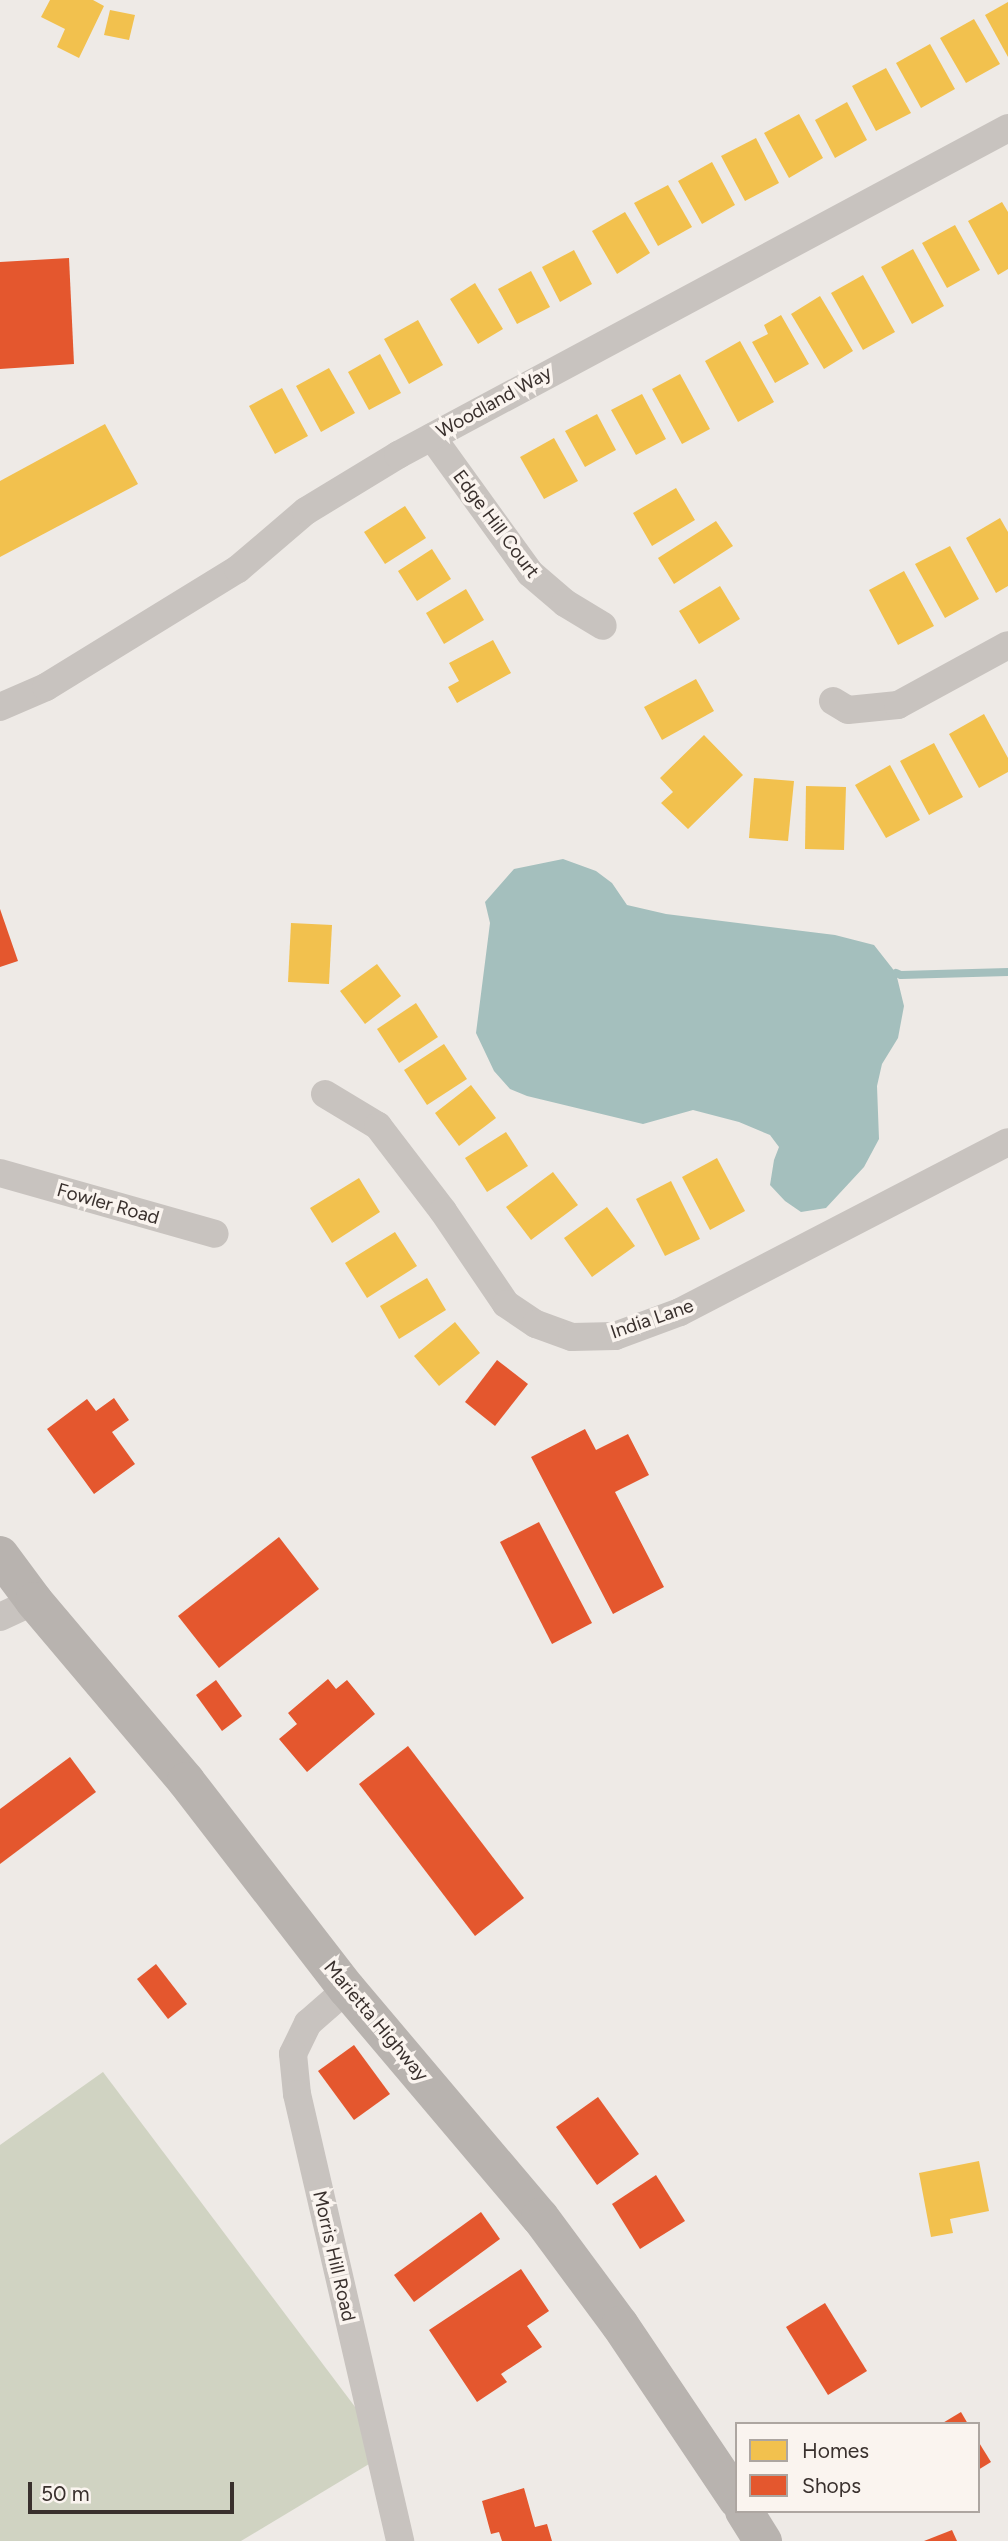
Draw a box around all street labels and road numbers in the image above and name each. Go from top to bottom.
street label: Woodland Way [433,361,555,443]
street label: Edge Hill Court [448,466,544,582]
street label: Fowler Road [54,1179,162,1229]
street label: India Lane [608,1294,696,1344]
street label: Marietta Highway [319,1956,433,2086]
street label: Morris Hill Road [308,2188,360,2324]

